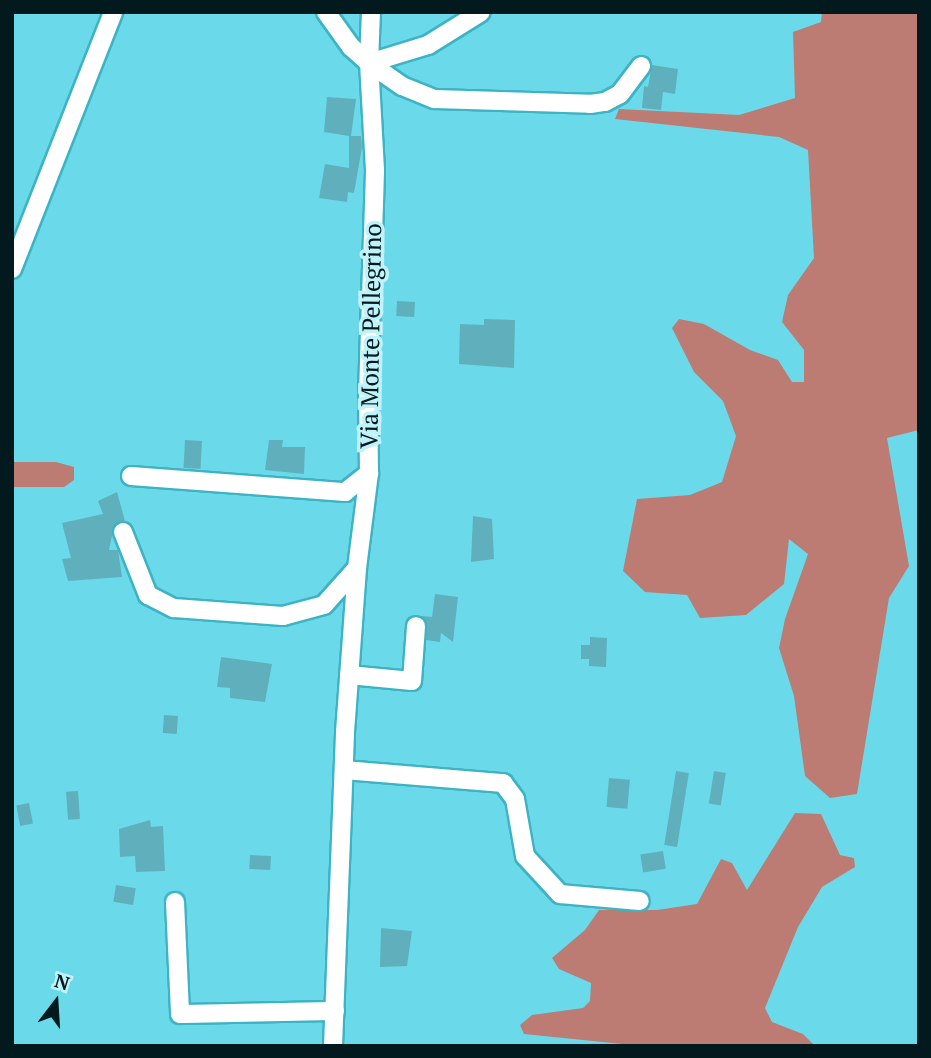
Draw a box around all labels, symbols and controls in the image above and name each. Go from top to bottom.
street label: Via Monte Pellegrino [355,223,387,449]
north arrow [21,967,91,1037]
text: N [52,967,73,995]

